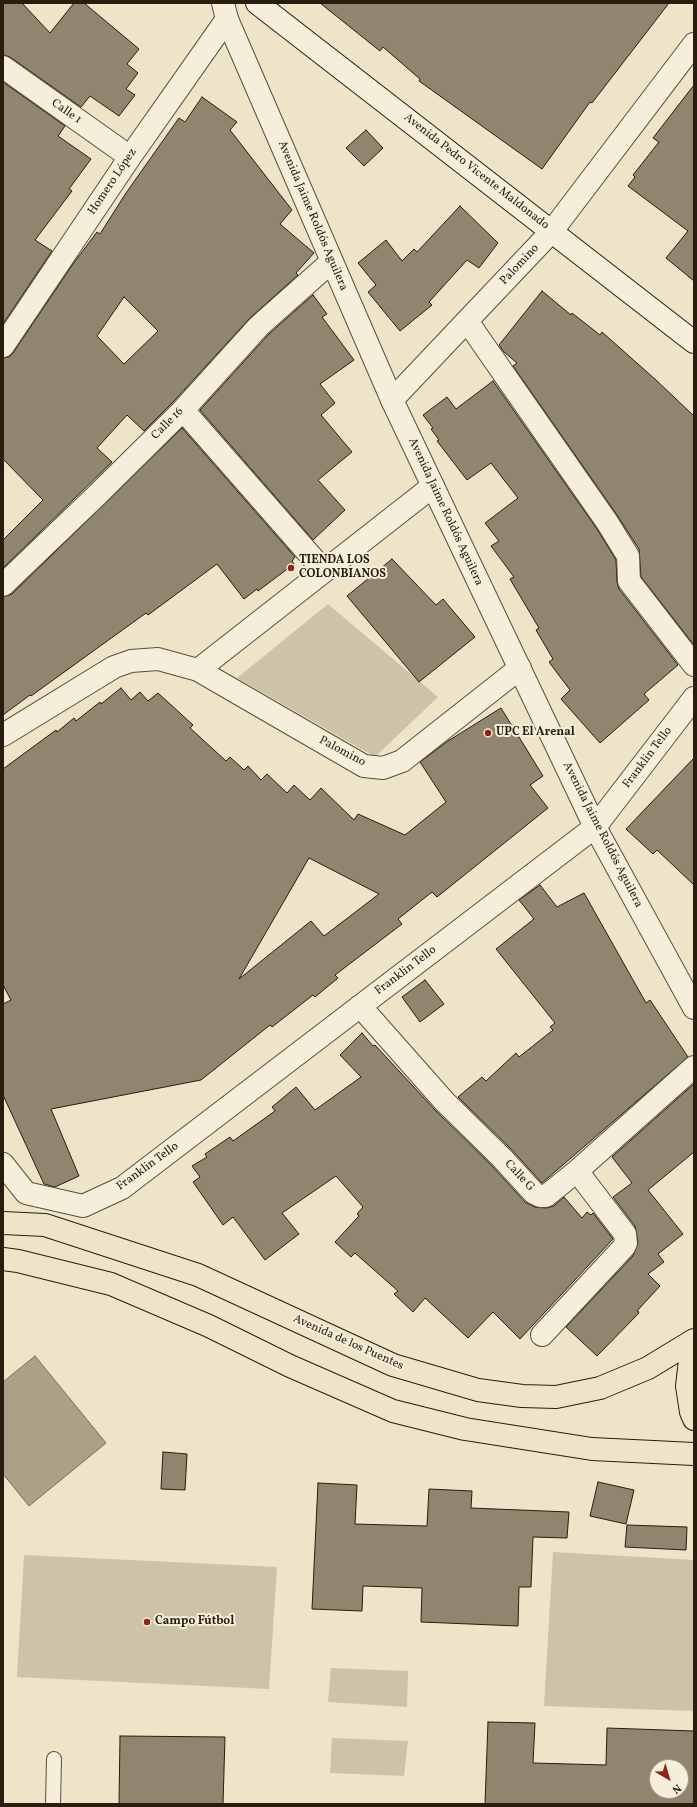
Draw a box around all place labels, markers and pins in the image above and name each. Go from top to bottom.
place label: TIENDA LOS COLONBIANOS [299,554,386,582]
marker: TIENDA LOS COLONBIANOS [286,563,296,573]
place label: UPC El Arenal [496,726,575,740]
marker: UPC El Arenal [483,728,493,738]
place label: Campo Fútbol [155,1615,234,1629]
marker: Campo Fútbol [142,1617,152,1627]

